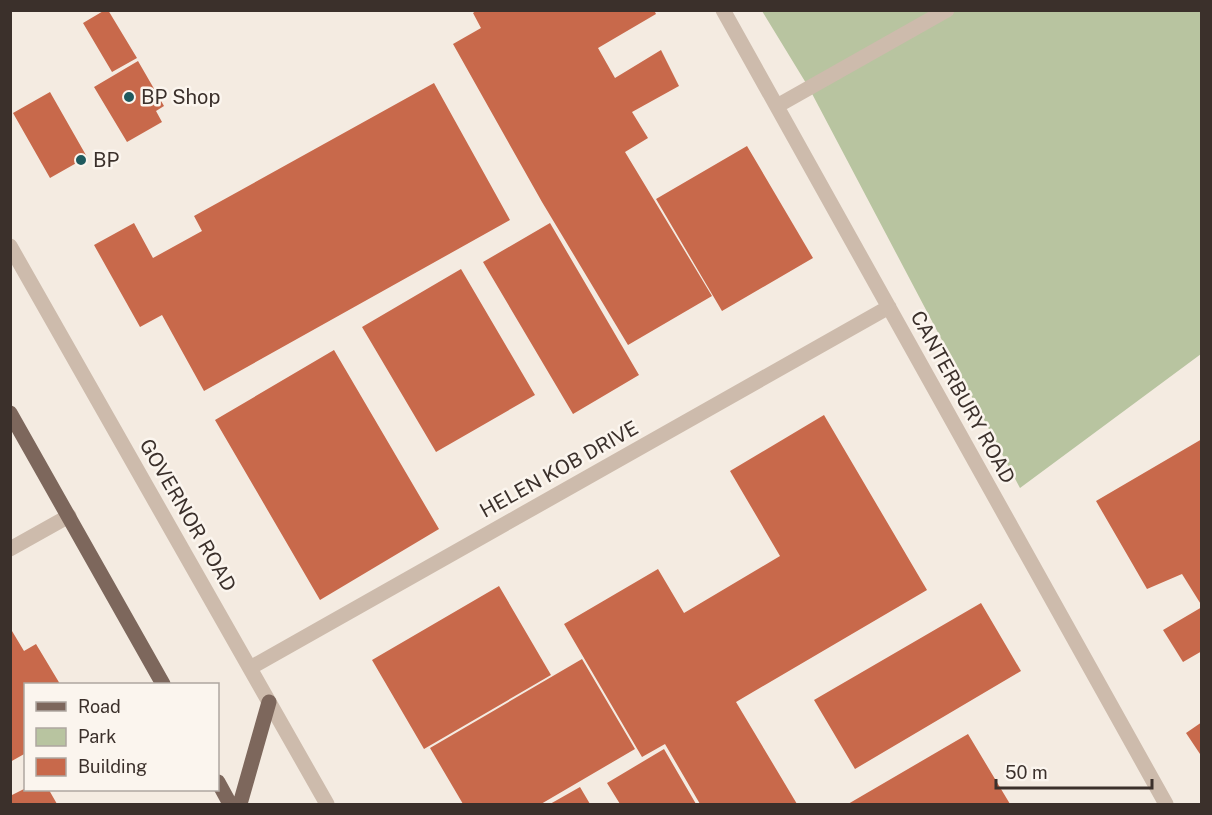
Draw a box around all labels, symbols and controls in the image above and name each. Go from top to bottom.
place label: BP Shop [141,85,220,109]
marker: BP Shop [122,90,136,104]
place label: BP [93,148,120,172]
marker: BP [74,153,88,167]
street label: CANTERBURY ROAD [906,307,1020,487]
street label: HELEN KOB DRIVE [476,416,642,522]
street label: GOVERNOR ROAD [135,434,241,596]
legend [24,683,219,791]
text: Road [78,696,121,717]
text: Park [78,726,116,747]
scale bar [996,752,1152,790]
text: Building [78,756,147,777]
text: 50 m [1005,762,1048,783]

